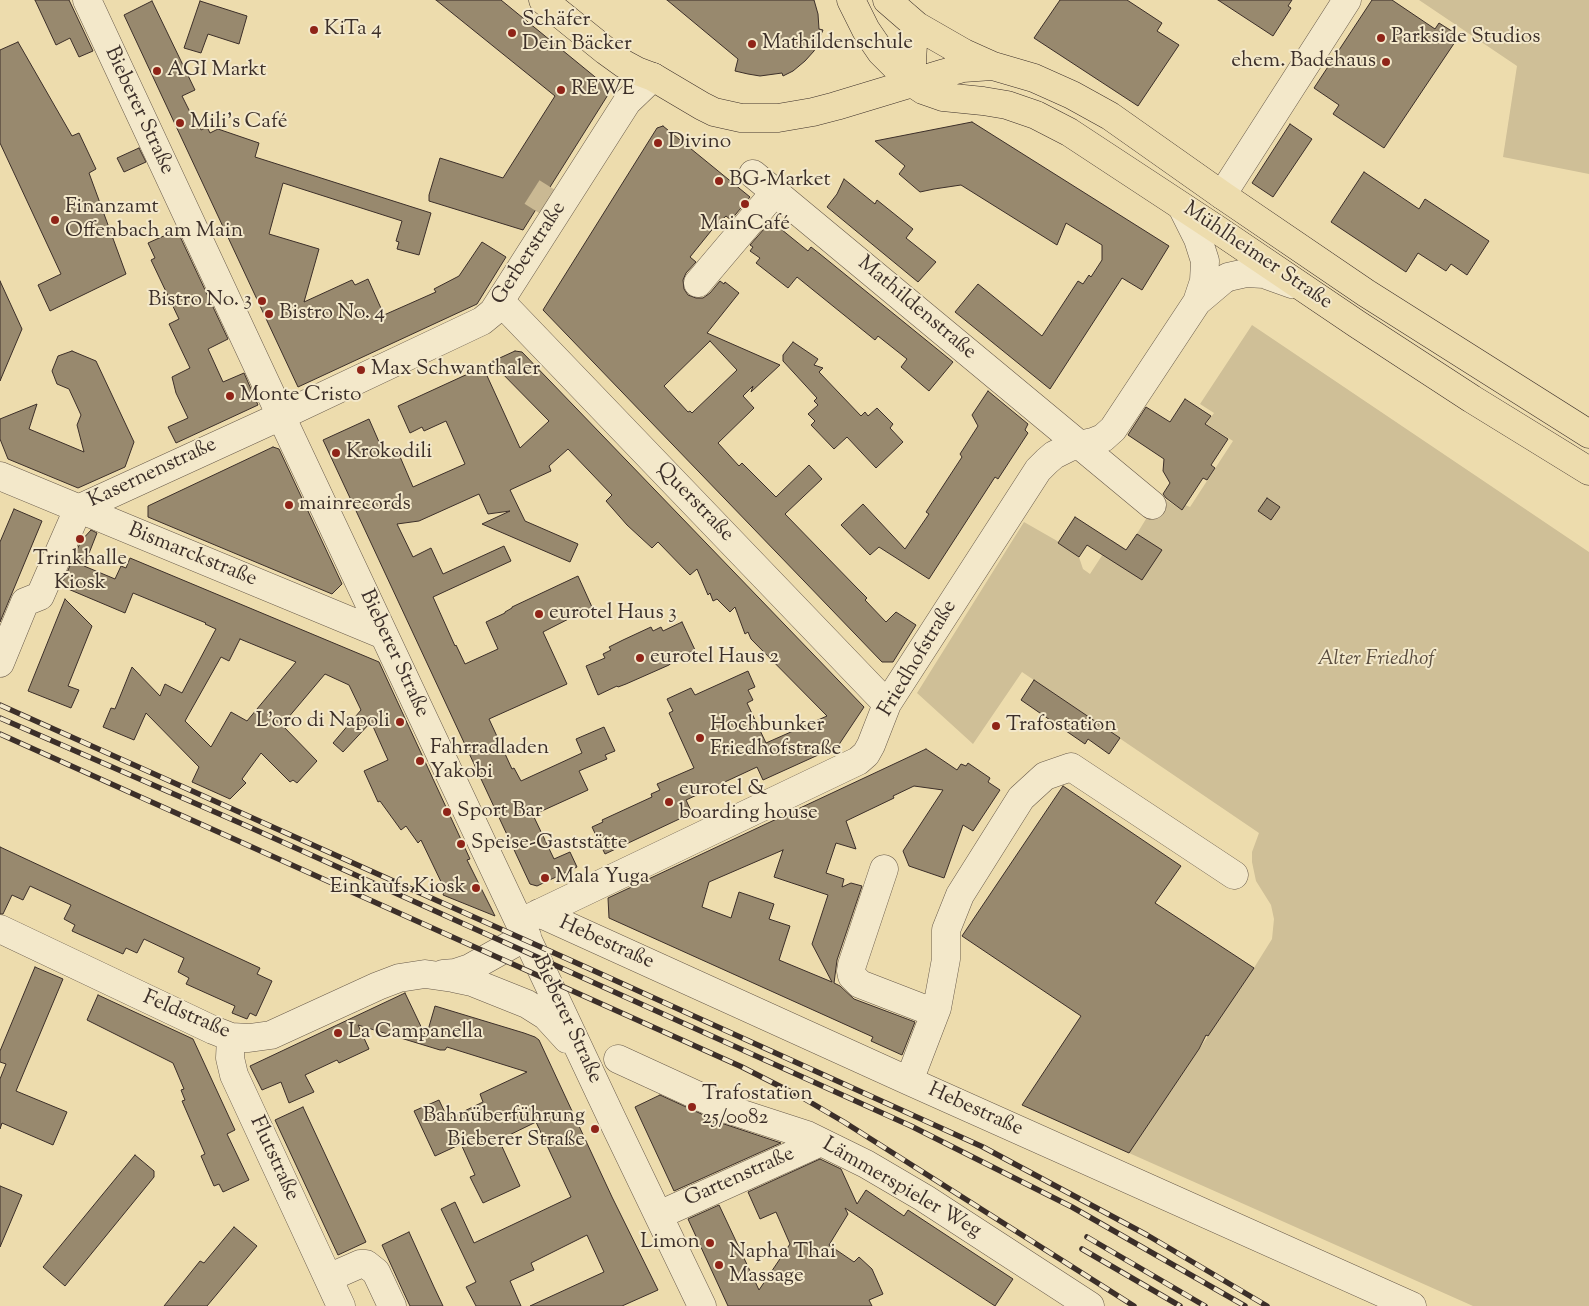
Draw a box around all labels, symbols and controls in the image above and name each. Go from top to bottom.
place label: Schäfer Dein Bäcker [522,8,632,58]
place label: KiTa 4 [324,17,382,43]
marker: KiTa 4 [308,24,320,36]
place label: Parkside Studios [1391,25,1540,51]
marker: Schäfer Dein Bäcker [506,27,518,39]
place label: Mathildenschule [762,31,913,57]
marker: Parkside Studios [1375,32,1387,44]
marker: Mathildenschule [746,38,758,50]
street label: Bieberer Straße [97,43,179,179]
place label: ehem. Badehaus [1231,49,1376,75]
marker: ehem. Badehaus [1380,56,1392,68]
place label: AGI Markt [167,58,266,84]
marker: AGI Markt [151,65,163,77]
place label: REWE [571,77,635,103]
marker: REWE [555,84,567,96]
place label: Mili's Café [190,110,288,136]
marker: Mili's Café [174,117,186,129]
place label: Divino [668,130,731,156]
marker: Divino [652,137,664,149]
place label: BG-Market [729,168,831,194]
marker: BG-Market [713,175,725,187]
place label: Finanzamt Offenbach am Main [65,195,243,245]
street label: Gerberstraße [487,198,573,310]
marker: MainCafé [739,198,751,210]
street label: Mühlheimer Straße [1178,198,1336,316]
place label: MainCafé [700,212,790,238]
marker: Finanzamt Offenbach am Main [49,214,61,226]
street label: Mathildenstraße [851,252,981,366]
place label: Bistro No. 3 [148,288,252,314]
marker: Bistro No. 3 [256,295,268,307]
place label: Bistro No. 4 [279,301,385,327]
marker: Bistro No. 4 [263,308,275,320]
place label: Max Schwanthaler [371,357,540,383]
marker: Max Schwanthaler [355,364,367,376]
place label: Monte Cristo [240,383,362,409]
marker: Monte Cristo [224,390,236,402]
street label: Kasernenstraße [85,433,221,515]
place label: Krokodili [346,440,432,466]
marker: Krokodili [330,447,342,459]
street label: Querstraße [650,458,738,548]
place label: mainrecords [299,492,411,518]
marker: mainrecords [283,499,295,511]
street label: Bismarckstraße [124,519,260,593]
marker: Trinkhalle Kiosk [74,533,86,545]
place label: Trinkhalle Kiosk [33,547,127,597]
street label: Bieberer Straße [352,586,434,722]
street label: Friedhofstraße [874,596,964,722]
place label: eurotel Haus 3 [549,601,677,627]
marker: eurotel Haus 3 [533,608,545,620]
place label: eurotel Haus 2 [650,645,779,671]
park label: Alter Friedhof [1317,647,1435,673]
marker: eurotel Haus 2 [634,652,646,664]
place label: L'oro di Napoli [256,709,390,735]
place label: Hochbunker Friedhofstraße [710,713,841,763]
place label: Trafostation [1006,713,1117,739]
marker: L'oro di Napoli [394,716,406,728]
marker: Trafostation [990,720,1002,732]
marker: Hochbunker Friedhofstraße [694,732,706,744]
place label: Fahrradladen Yakobi [430,736,549,786]
marker: Fahrradladen Yakobi [414,755,426,767]
place label: eurotel & boarding house [679,777,818,827]
marker: eurotel & boarding house [663,796,675,808]
place label: Sport Bar [457,799,543,825]
marker: Sport Bar [441,806,453,818]
place label: Speise-Gaststätte [471,831,627,857]
marker: Speise-Gaststätte [455,838,467,850]
place label: Mala Yuga [555,865,650,891]
marker: Mala Yuga [539,872,551,884]
place label: Einkaufs Kiosk [330,875,466,901]
marker: Einkaufs Kiosk [470,882,482,894]
street label: Hebestraße [555,912,657,976]
street label: Bieberer Straße [525,952,607,1088]
street label: Feldstraße [139,986,233,1046]
place label: La Campanella [348,1020,483,1046]
marker: La Campanella [332,1027,344,1039]
street label: Hebestraße [924,1079,1026,1143]
place label: Trafostation 25/0082 [702,1082,813,1132]
marker: Trafostation 25/0082 [686,1101,698,1113]
place label: Bahnüberführung Bieberer Straße [423,1104,585,1154]
street label: Flutstraße [242,1113,304,1205]
marker: Bahnüberführung Bieberer Straße [589,1123,601,1135]
street label: Lämmerspieler Weg [817,1133,985,1245]
street label: Gartenstraße [681,1143,799,1213]
place label: Limon [640,1230,700,1256]
marker: Limon [704,1237,716,1249]
place label: Napha Thai Massage [729,1240,836,1290]
marker: Napha Thai Massage [713,1259,725,1271]

